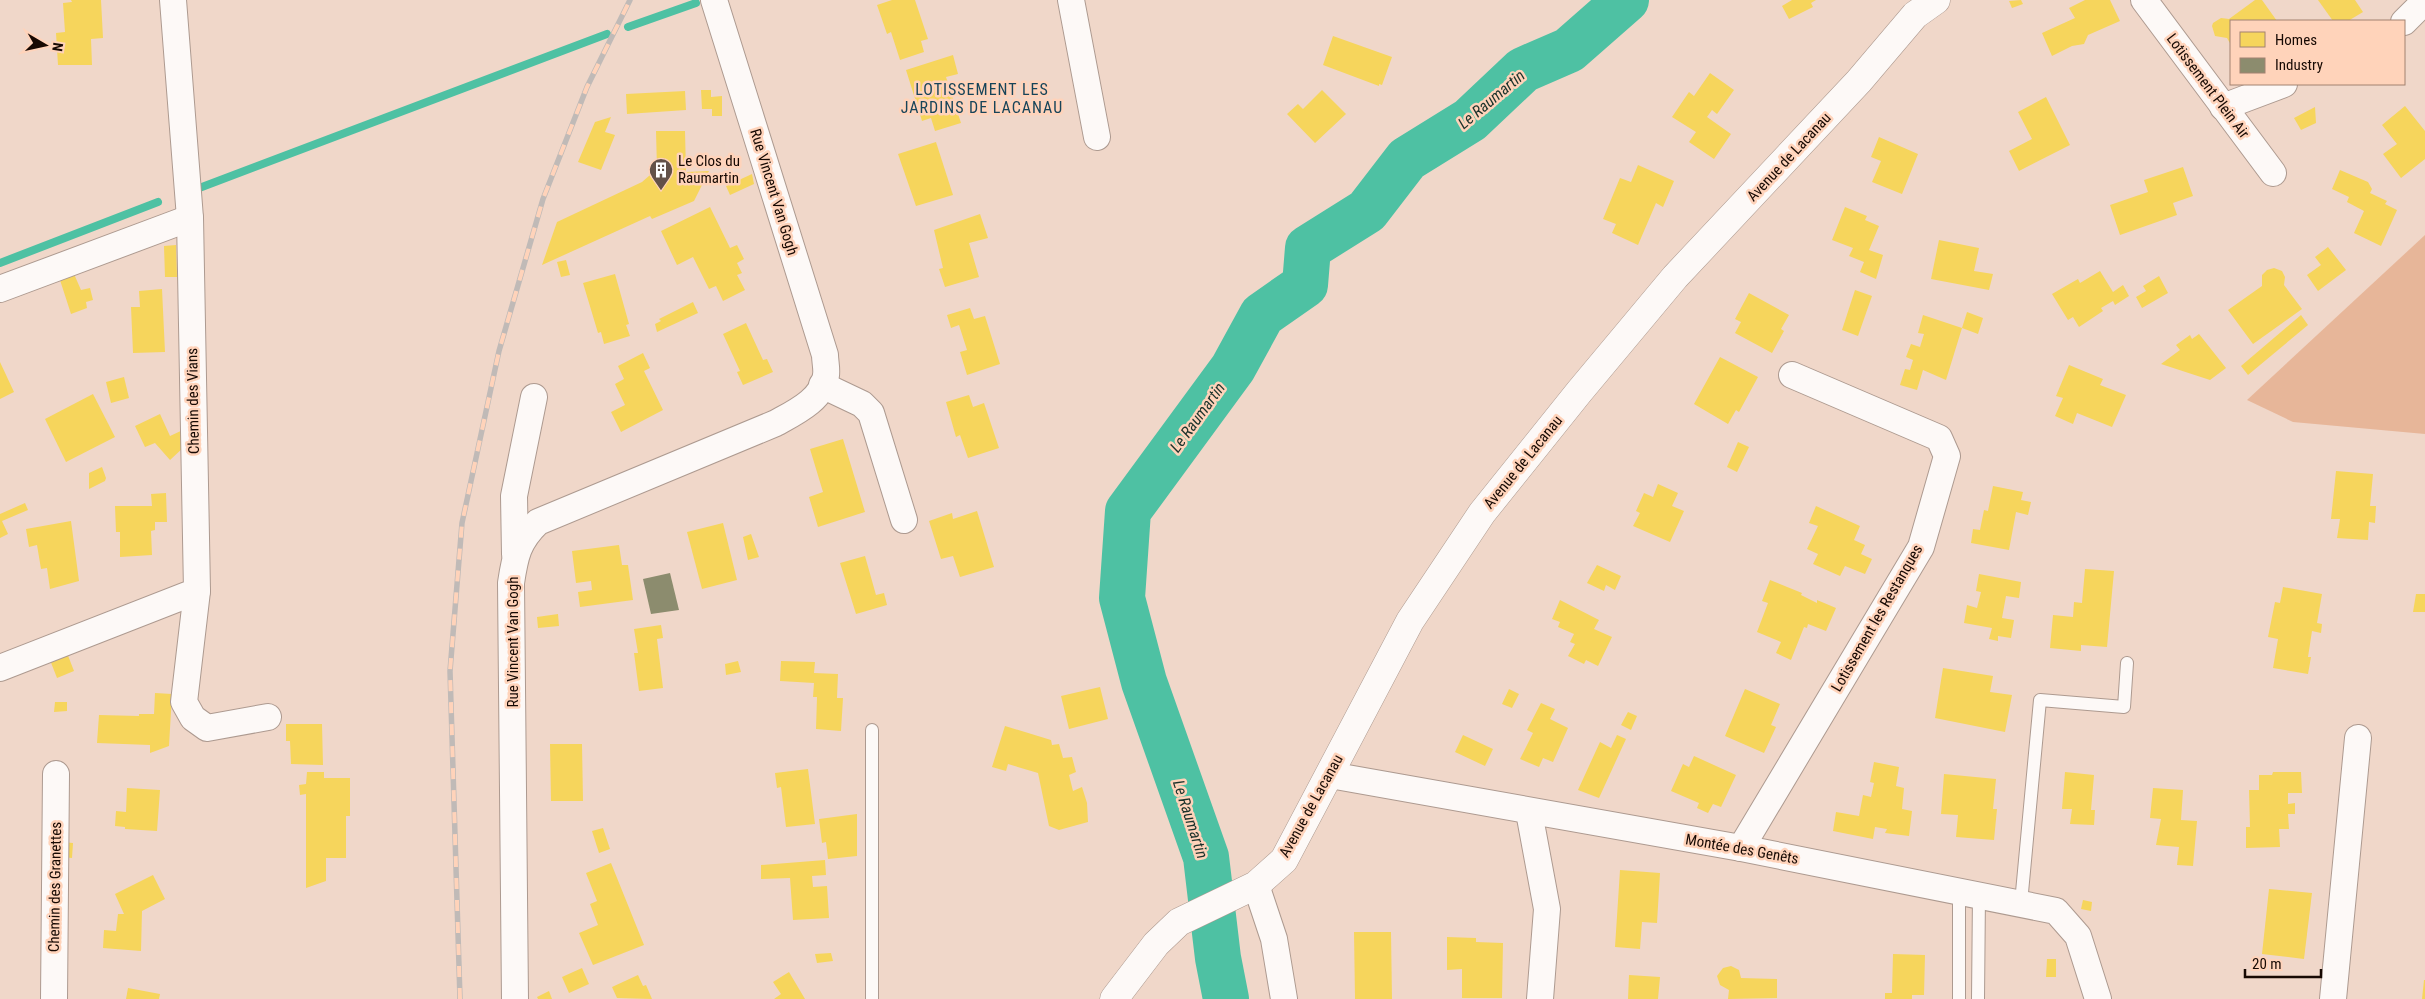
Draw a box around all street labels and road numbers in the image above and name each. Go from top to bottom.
street label: Lotissement Plein Air [2163,30,2253,142]
street label: Avenue de Lacanau [1743,109,1835,205]
street label: Rue Vincent Van Gogh [746,127,802,257]
street label: Chemin des Vians [183,348,203,454]
street label: Avenue de Lacanau [1480,412,1566,512]
street label: Lotissement les Restanques [1827,541,1927,695]
street label: Rue Vincent Van Gogh [504,577,522,707]
street label: Avenue de Lacanau [1275,751,1347,861]
street label: Chemin des Granettes [45,822,65,952]
street label: Montée des Genêts [1684,830,1800,868]

